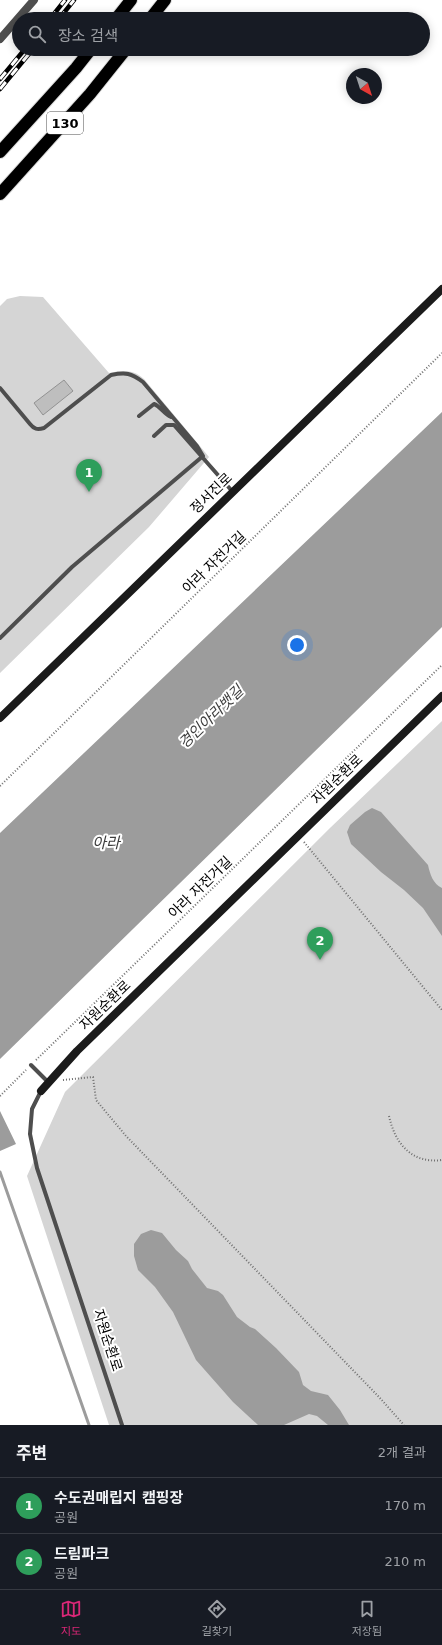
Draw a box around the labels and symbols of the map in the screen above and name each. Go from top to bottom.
north arrow [346,68,382,104]
road number: 130 [47,112,83,134]
pin: 1 [76,459,102,492]
street label: 정서진로 [187,469,235,517]
street label: 아라 자전거길 [179,528,249,596]
your location [287,635,307,655]
water label: 경인아라뱃길 [175,681,248,752]
street label: 자원순환로 [308,751,366,807]
water label: 아라 [92,834,122,852]
street label: 아라 자전거길 [165,853,235,921]
pin: 2 [307,927,333,960]
street label: 자원순환로 [76,977,134,1033]
street label: 자원순환로 [90,1307,126,1373]

